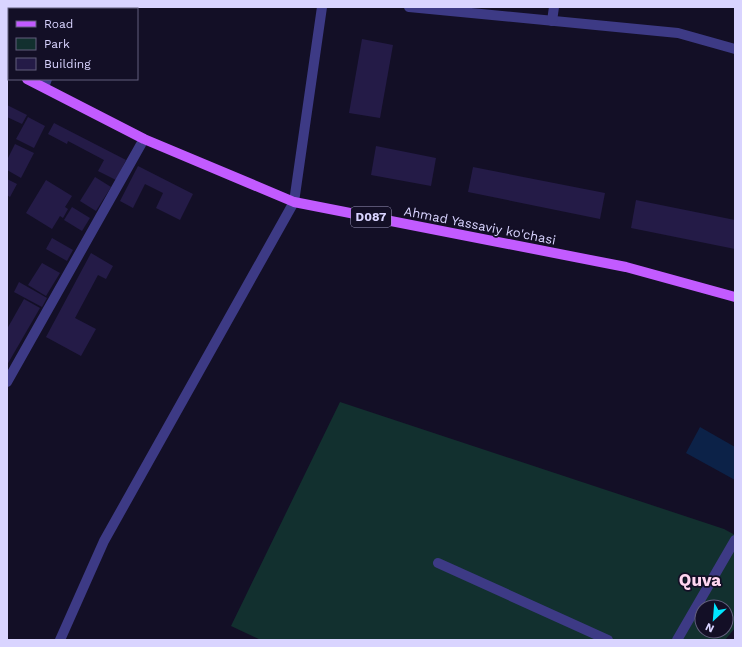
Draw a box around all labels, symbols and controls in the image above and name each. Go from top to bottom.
legend [8,8,138,80]
text: Road [44,17,73,31]
text: Park [44,37,70,51]
text: Building [44,57,91,71]
street label: Ahmad Yassaviy ko'chasi [403,203,557,248]
road number: D087 [351,207,391,227]
district label: Quva [679,570,721,590]
north arrow [694,599,734,639]
text: N [703,620,716,635]

